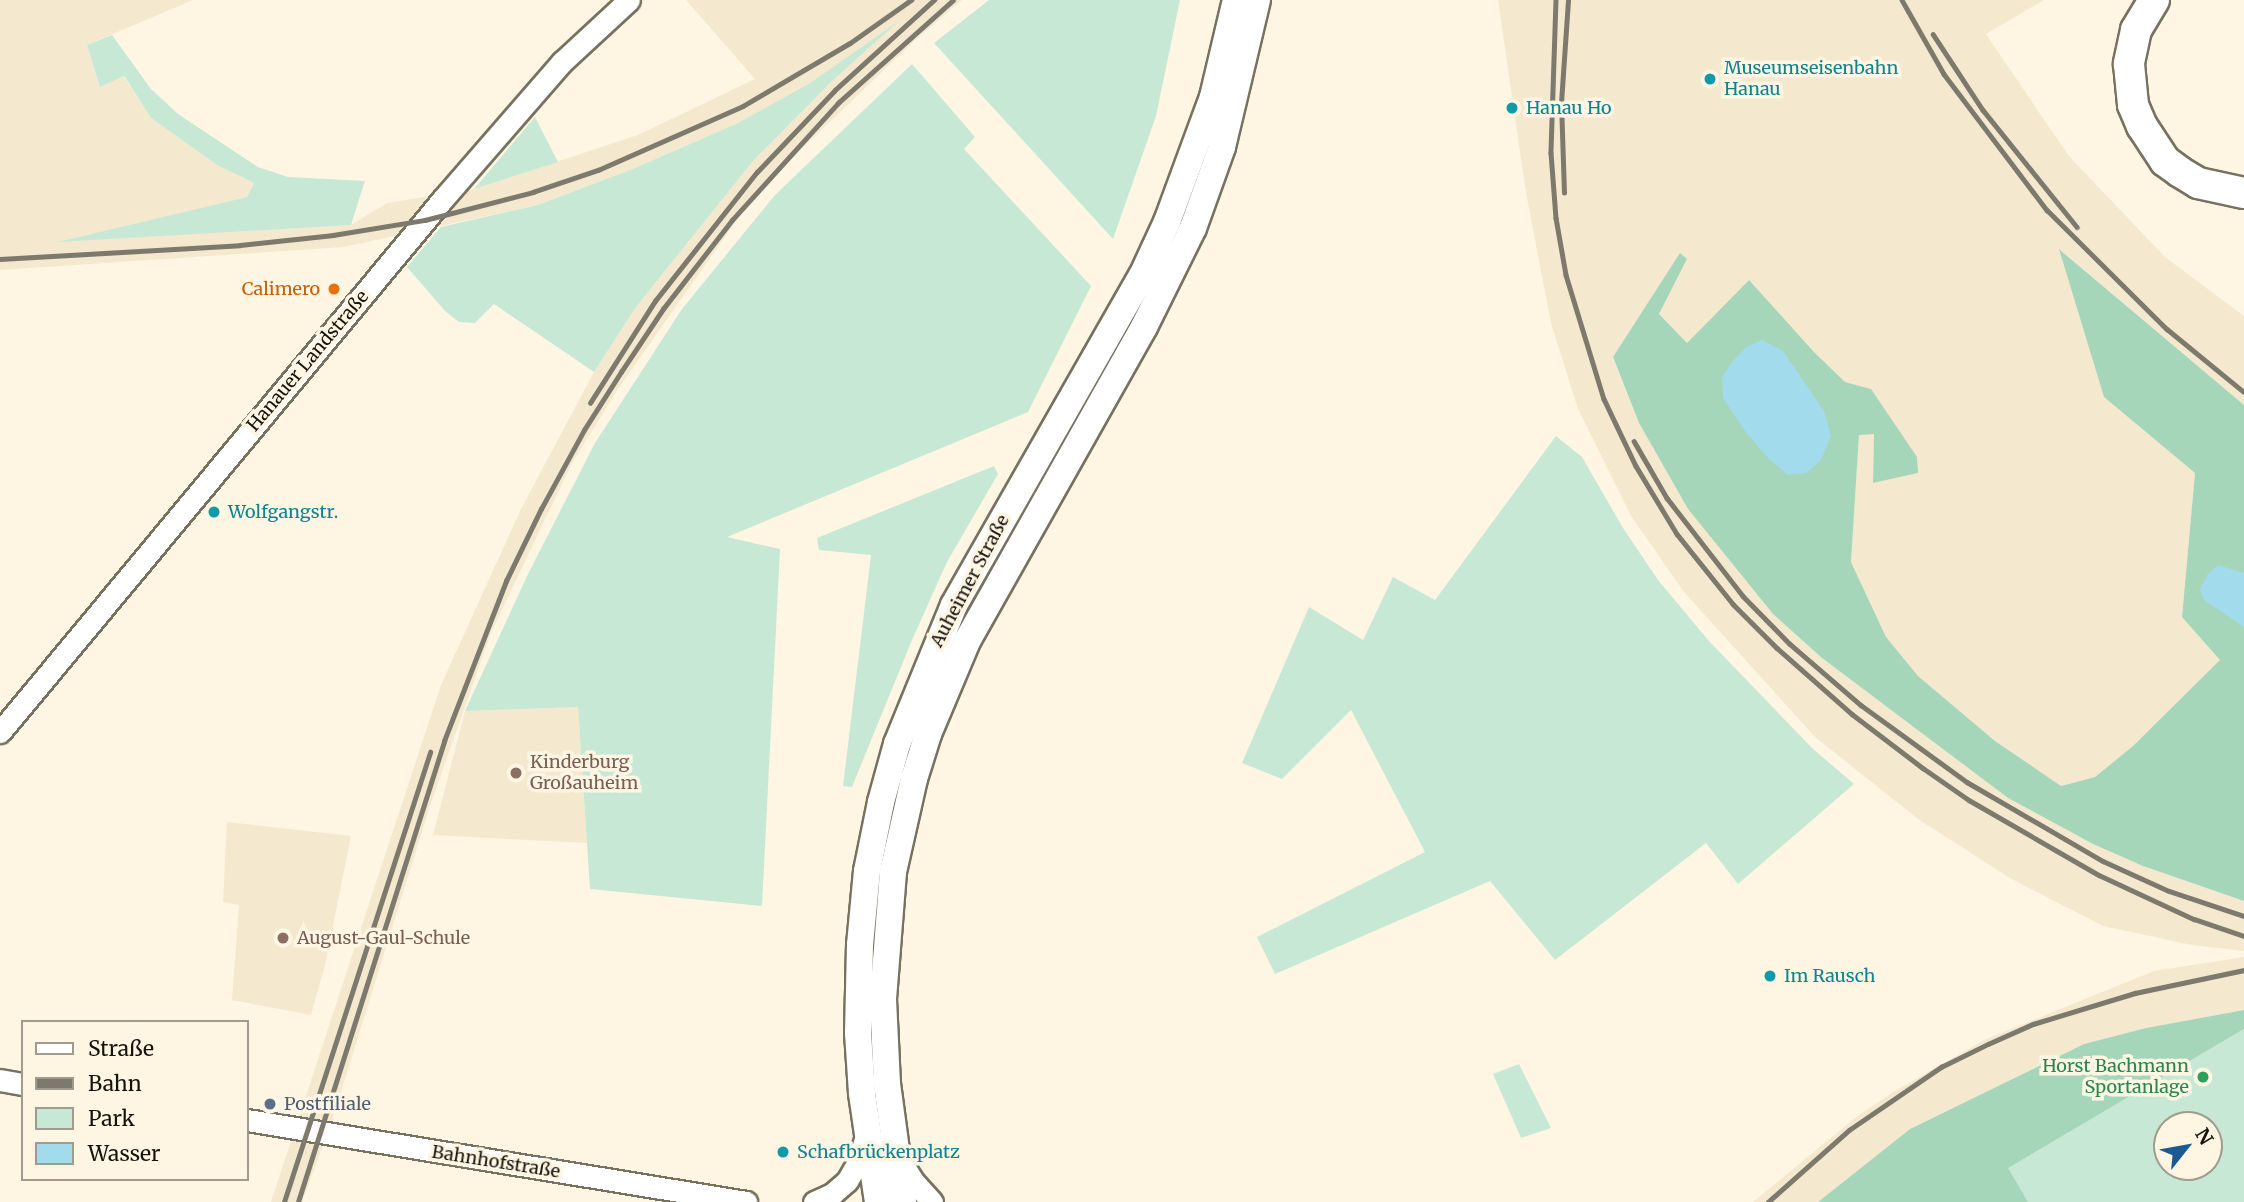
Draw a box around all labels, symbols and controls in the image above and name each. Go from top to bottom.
place label: Museumseisenbahn Hanau [1724,58,1898,100]
marker: Museumseisenbahn Hanau [1702,71,1718,87]
place label: Hanau Ho [1526,97,1612,119]
marker: Hanau Ho [1504,100,1520,116]
place label: Calimero [242,278,320,300]
marker: Calimero [326,281,342,297]
street label: Hanauer Landstraße [243,286,373,436]
place label: Wolfgangstr. [228,501,338,523]
marker: Wolfgangstr. [206,504,222,520]
street label: Auheimer Straße [926,511,1014,651]
place label: Kinderburg Großauheim [530,752,638,794]
marker: Kinderburg Großauheim [508,765,524,781]
place label: August-Gaul-Schule [297,927,470,949]
marker: August-Gaul-Schule [275,930,291,946]
place label: Im Rausch [1784,965,1875,987]
marker: Im Rausch [1762,968,1778,984]
legend [21,1020,248,1181]
text: Straße [88,1035,154,1062]
place label: Horst Bachmann Sportanlage [2042,1056,2189,1098]
marker: Horst Bachmann Sportanlage [2195,1069,2211,1085]
text: Bahn [88,1070,142,1097]
place label: Postfiliale [284,1093,371,1115]
marker: Postfiliale [262,1096,278,1112]
text: Park [88,1105,135,1132]
north arrow [2153,1111,2223,1181]
text: N [2190,1124,2218,1149]
text: Wasser [88,1140,160,1167]
street label: Bahnhofstraße [430,1141,562,1183]
place label: Schafbrückenplatz [797,1141,960,1163]
marker: Schafbrückenplatz [775,1144,791,1160]

